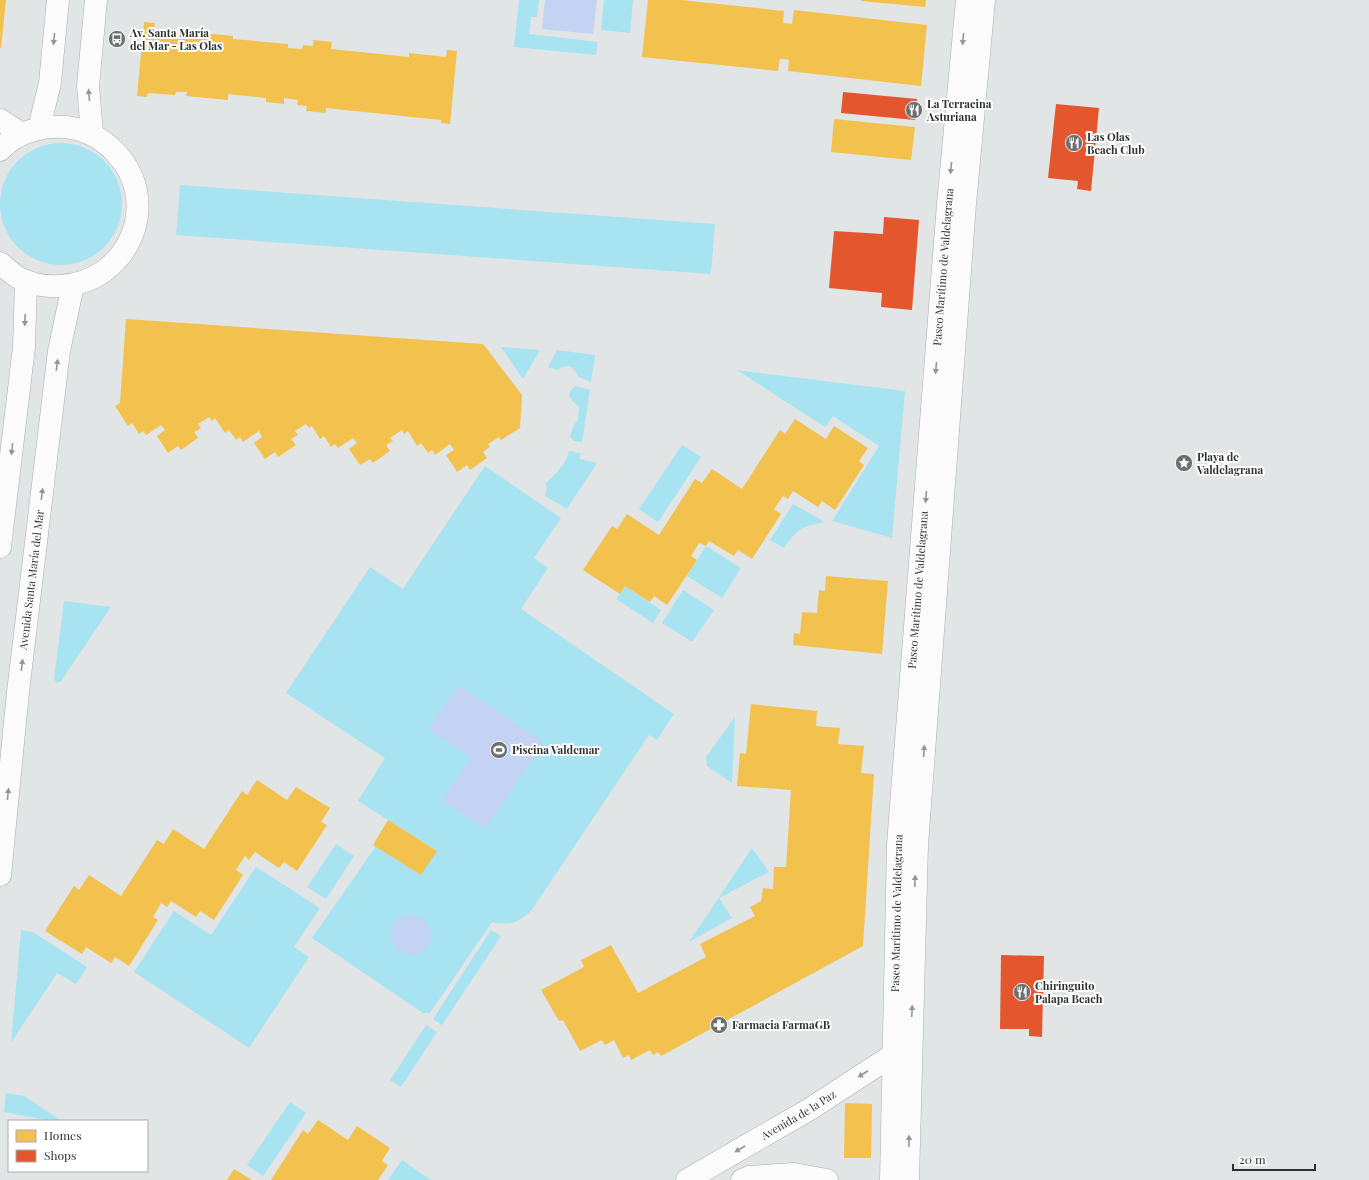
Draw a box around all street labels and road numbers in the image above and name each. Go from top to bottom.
street label: Paseo Marítimo de Valdelagrana [929,187,957,346]
street label: Avenida Santa María del Mar [15,509,47,652]
street label: Paseo Marítimo de Valdelagrana [904,510,931,669]
street label: Paseo Marítimo de Valdelagrana [887,833,906,992]
street label: Avenida de la Paz [757,1086,838,1143]

